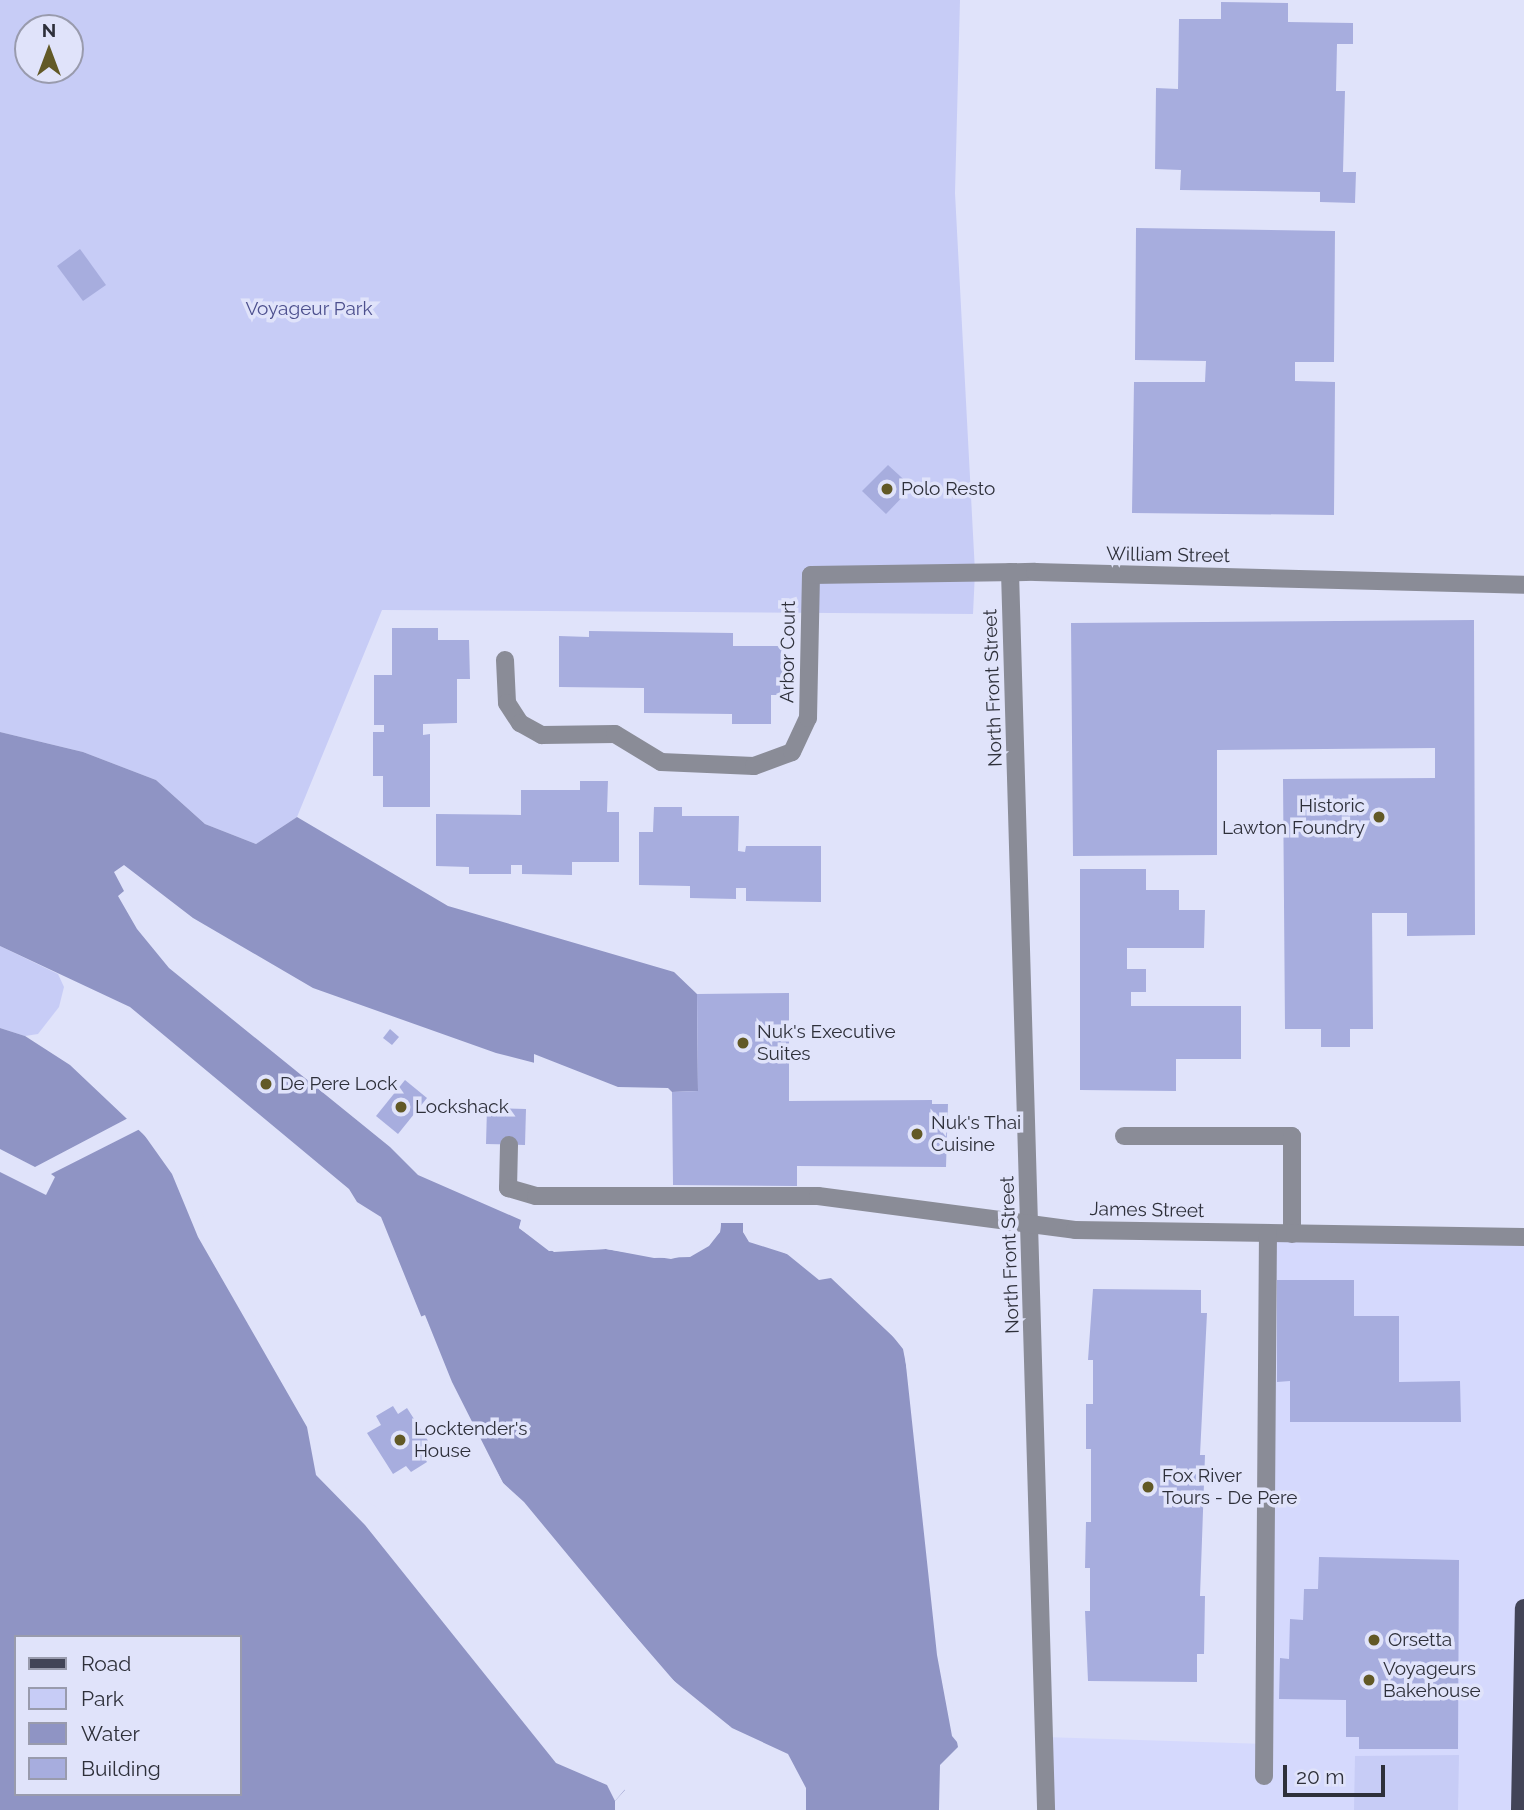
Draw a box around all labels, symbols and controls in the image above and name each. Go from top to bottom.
north arrow [14,14,84,84]
text: N [42,19,56,41]
park label: Voyageur Park [245,298,373,320]
place label: Polo Resto [901,478,995,500]
marker: Polo Resto [879,481,895,497]
street label: William Street [1106,543,1230,567]
street label: Arbor Court [776,600,800,704]
street label: North Front Street [979,609,1007,767]
place label: Historic Lawton Foundry [1222,795,1365,839]
marker: Historic Lawton Foundry [1371,809,1387,825]
place label: Nuk's Executive Suites [757,1021,896,1065]
marker: Nuk's Executive Suites [735,1035,751,1051]
place label: De Pere Lock [280,1073,397,1095]
marker: De Pere Lock [258,1076,274,1092]
place label: Lockshack [415,1096,509,1118]
marker: Lockshack [393,1099,409,1115]
place label: Nuk's Thai Cuisine [931,1112,1022,1156]
marker: Nuk's Thai Cuisine [909,1126,925,1142]
street label: North Front Street [996,1176,1024,1334]
street label: James Street [1089,1198,1205,1222]
place label: Locktender's House [414,1418,527,1462]
marker: Locktender's House [392,1432,408,1448]
place label: Fox River Tours - De Pere [1162,1465,1297,1509]
marker: Fox River Tours - De Pere [1140,1479,1156,1495]
place label: Orsetta [1388,1629,1452,1651]
marker: Orsetta [1366,1632,1382,1648]
legend [14,1635,242,1796]
text: Road [81,1651,131,1676]
place label: Voyageurs Bakehouse [1383,1658,1481,1702]
marker: Voyageurs Bakehouse [1361,1672,1377,1688]
text: Park [81,1686,124,1711]
text: Water [81,1721,140,1746]
scale bar [1286,1750,1388,1794]
text: Building [81,1756,161,1781]
text: 20 m [1296,1764,1344,1789]

